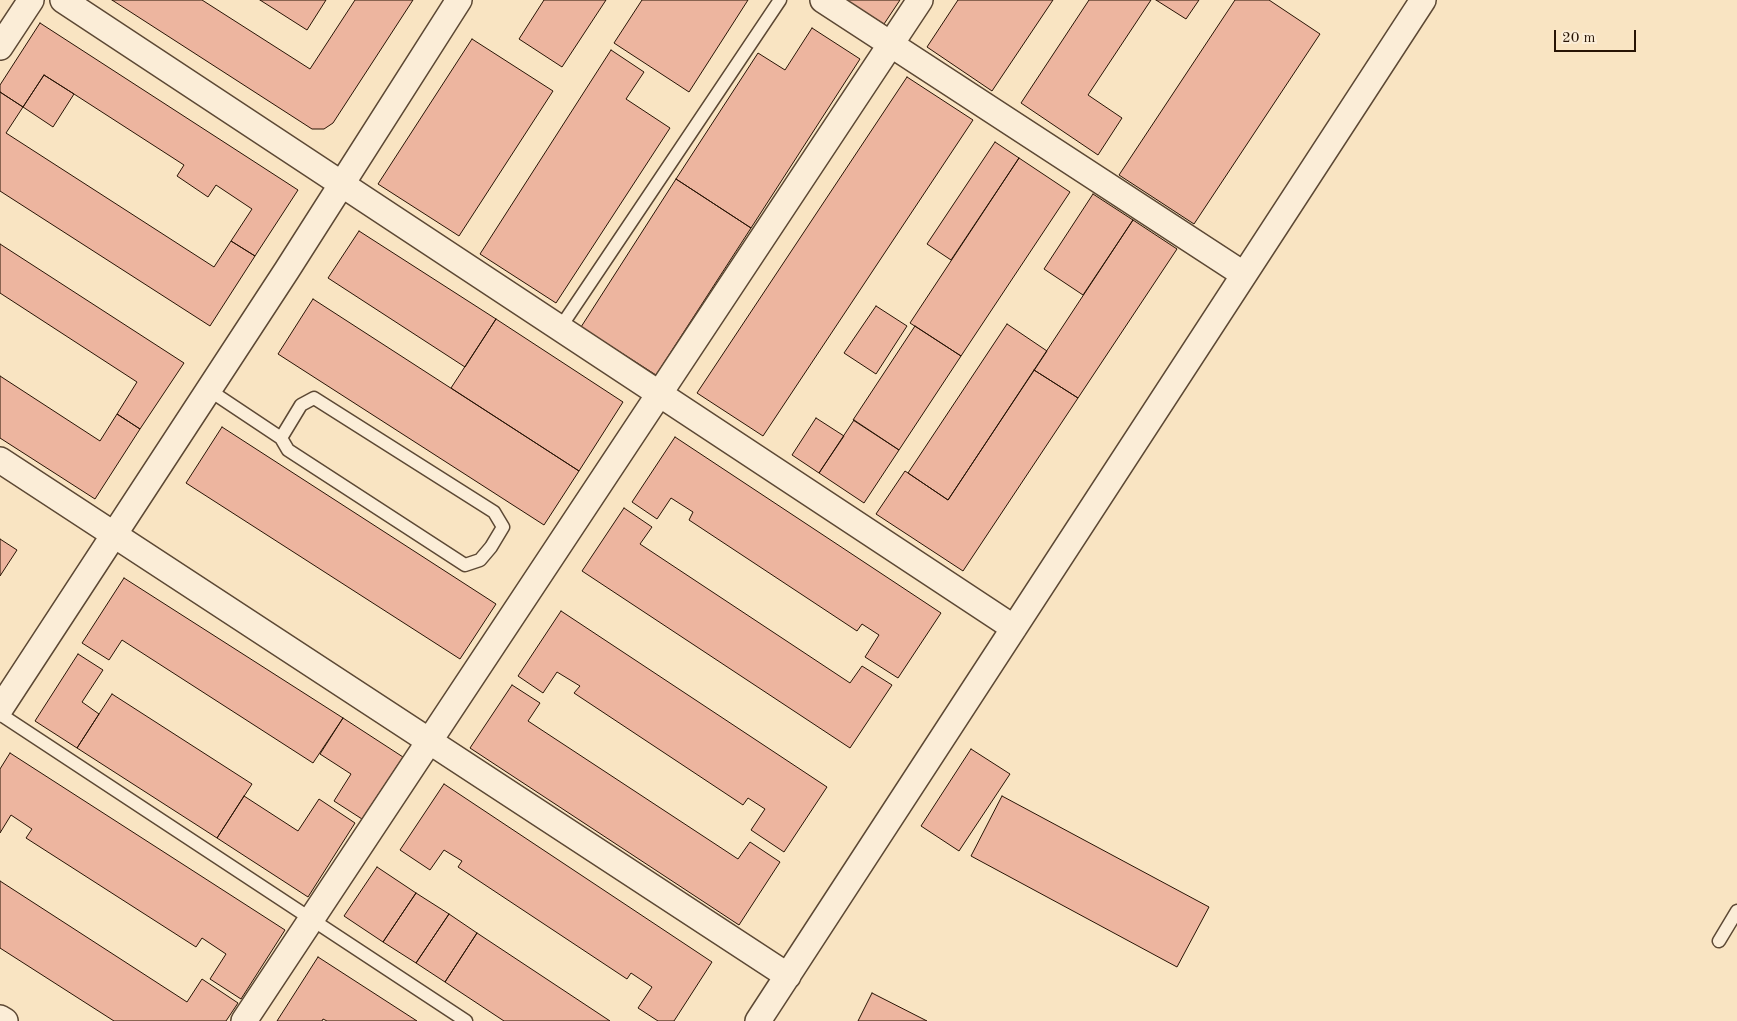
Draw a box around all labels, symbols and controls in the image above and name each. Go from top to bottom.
scale bar [1557,20,1640,52]
text: 20 m [1562,31,1596,46]

